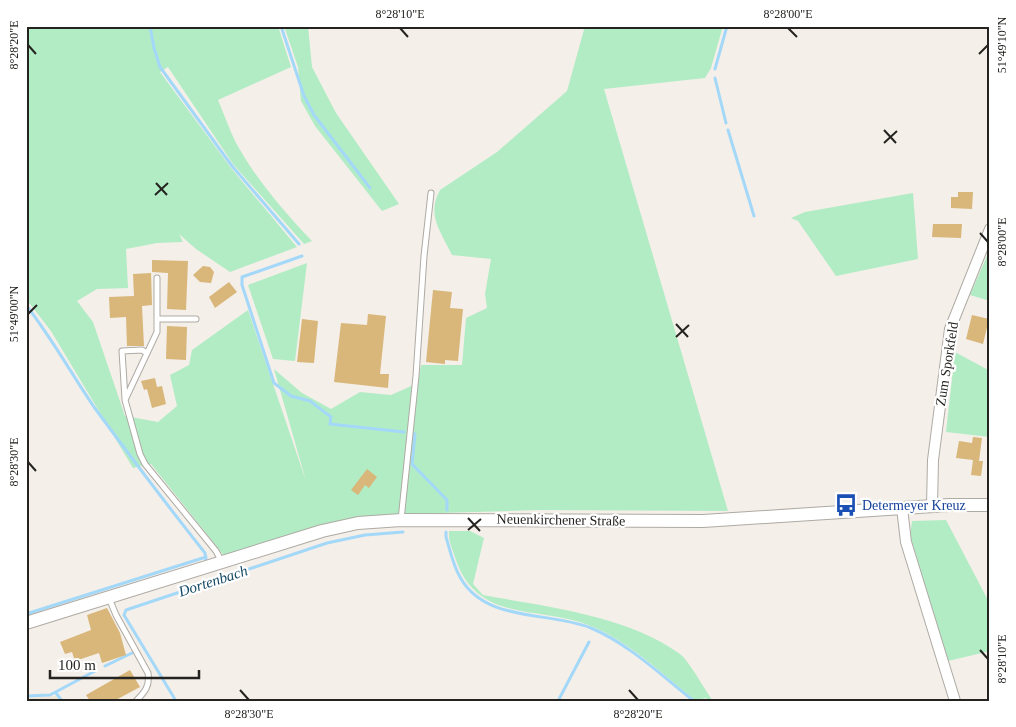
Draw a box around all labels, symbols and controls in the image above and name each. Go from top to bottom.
text: 8°28'10"E [375,7,425,21]
text: 8°28'00"E [763,7,813,21]
text: 51°49'10"N [995,16,1009,73]
text: 8°28'20"E [7,20,21,70]
text: 8°28'00"E [995,217,1009,267]
text: 51°49'00"N [7,285,21,342]
street label: Zum Sporkfeld [933,321,961,407]
text: 8°28'30"E [7,437,21,487]
bus stop icon: Determeyer Kreuz [833,492,859,518]
place label: Determeyer Kreuz [862,498,966,513]
street label: Neuenkirchener Straße [497,511,625,529]
water label: Dortenbach [176,562,250,600]
text: 8°28'10"E [995,634,1009,684]
scale bar [50,647,199,679]
text: 100 m [58,657,96,673]
text: 8°28'30"E [224,707,274,721]
text: 8°28'20"E [613,707,663,721]

